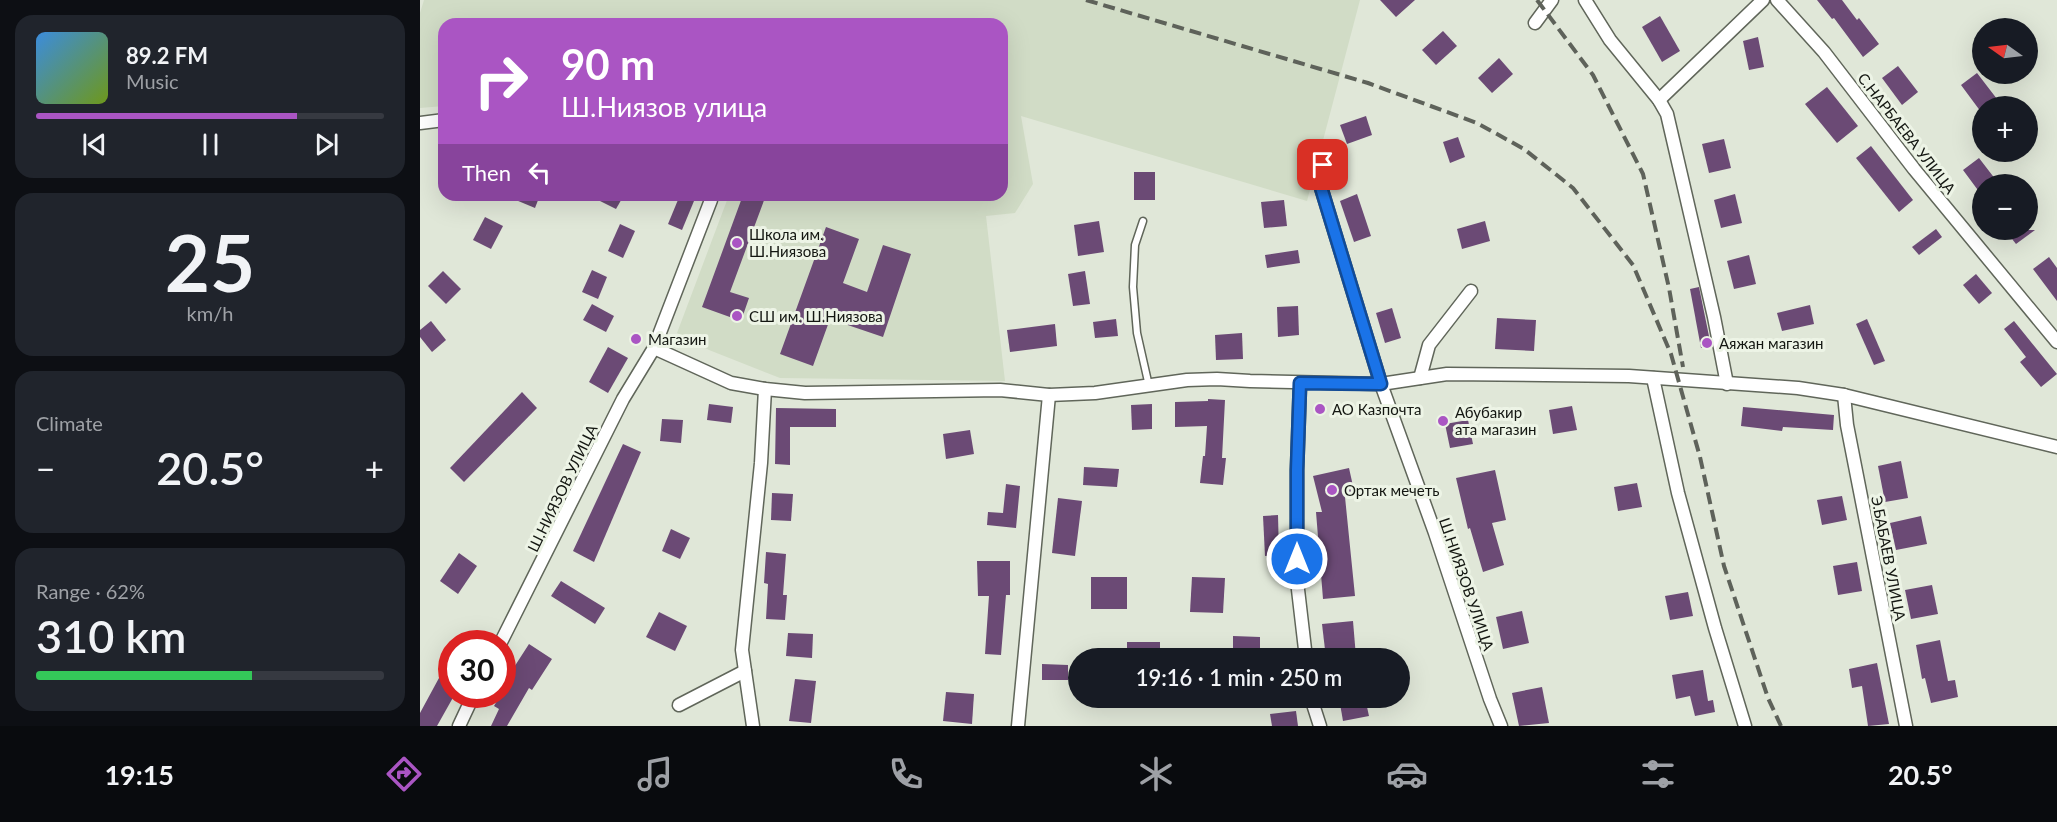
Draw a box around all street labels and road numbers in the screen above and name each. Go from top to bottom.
street label: С.НАРБАЕВА УЛИЦА [1854,69,1960,198]
street label: Ш.НИЯЗОВ УЛИЦА [523,421,601,555]
street label: Э.БАБАЕВ УЛИЦА [1868,494,1910,623]
street label: Ш.НИЯЗОВ УЛИЦА [1436,515,1498,654]

